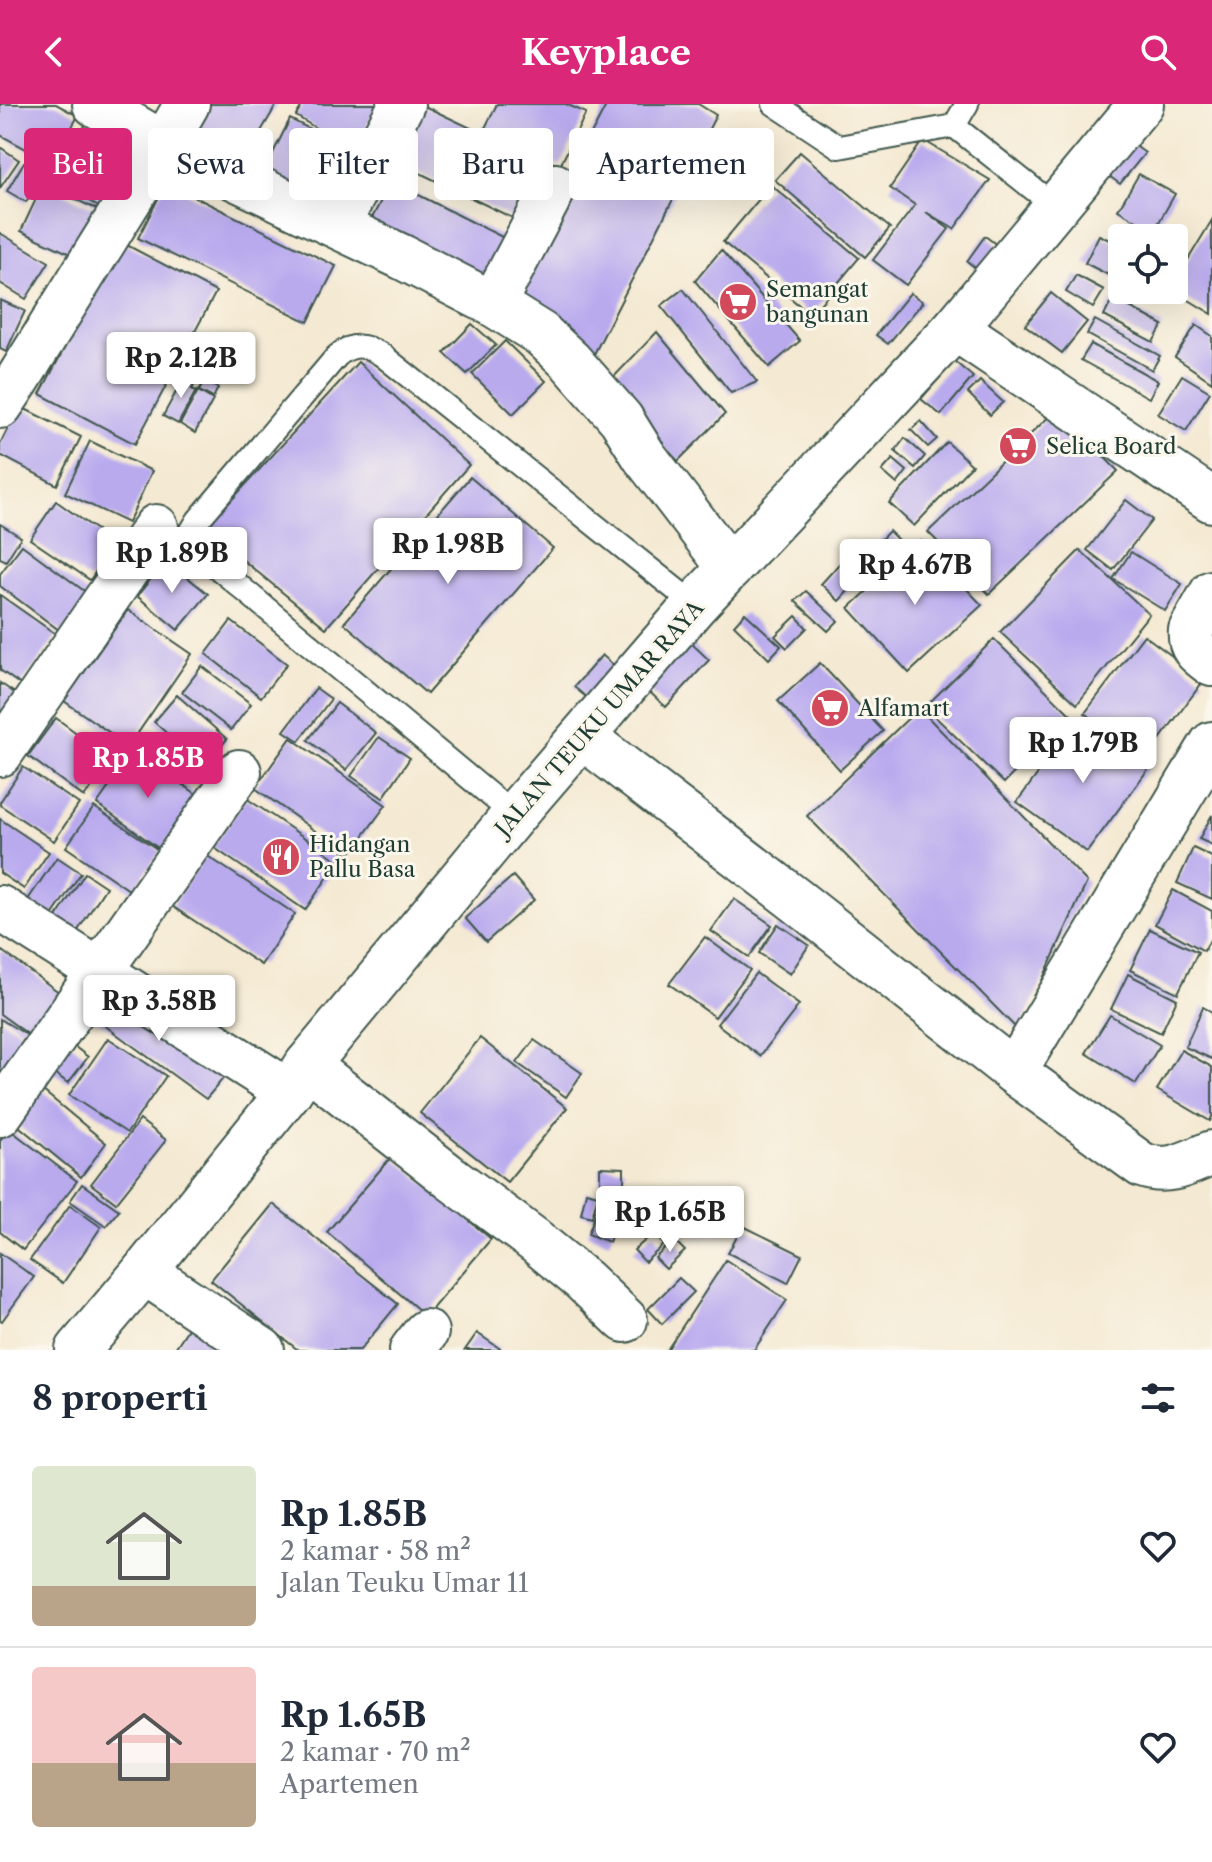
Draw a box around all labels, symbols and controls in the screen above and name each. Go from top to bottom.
icon: back [32,30,76,74]
text: Keyplace [521,30,691,74]
icon: search [1136,30,1180,74]
chip: Beli [24,128,132,200]
chip: Sewa [148,128,273,200]
chip: Filter [289,128,418,200]
chip: Baru [434,128,553,200]
chip: Apartemen [569,128,774,200]
map controls [1108,224,1188,304]
button: locate [1108,224,1188,304]
place label: Semangat bangunan [766,276,869,328]
supermarket icon: Semangat bangunan [717,281,759,323]
pin: Rp 2.12B [98,332,264,400]
text: Rp 2.12B [125,342,237,374]
supermarket icon: Selica Board [997,425,1039,467]
place label: Selica Board [1046,433,1176,460]
pin: Rp 1.98B [365,518,531,586]
pin: Rp 1.89B [89,527,255,595]
text: Rp 1.98B [391,528,505,560]
text: Rp 1.89B [115,537,229,569]
pin: Rp 4.67B [832,539,998,607]
text: Rp 4.67B [858,549,972,581]
street label: JALAN TEUKU UMAR RAYA [487,594,710,844]
supermarket icon: Alfamart [809,687,851,729]
place label: Alfamart [857,695,950,722]
pin: Rp 1.79B [1000,717,1166,785]
text: Rp 1.79B [1028,727,1138,759]
pin: Rp 1.85B [65,732,231,800]
text: Rp 1.85B [92,742,204,774]
place label: Hidangan Pallu Basa [309,831,416,883]
restaurant icon: Hidangan Pallu Basa [260,836,302,878]
pin: Rp 3.58B [76,975,242,1043]
text: Rp 3.58B [101,985,217,1017]
pin: Rp 1.65B [587,1186,753,1254]
text: Rp 1.65B [614,1196,726,1228]
icon: filters [1136,1376,1180,1420]
text: 8 properti [32,1377,208,1419]
text: Rp 1.85B [280,1493,427,1535]
icon: home [96,1498,192,1594]
icon: heart [1136,1524,1180,1568]
text: 2 kamar · 58 m² [280,1535,471,1567]
text: Jalan Teuku Umar 11 [280,1567,529,1599]
text: Rp 1.65B [280,1694,427,1736]
icon: home [96,1699,192,1795]
icon: heart [1136,1725,1180,1769]
text: 2 kamar · 70 m² [280,1736,471,1768]
text: Apartemen [280,1768,419,1800]

